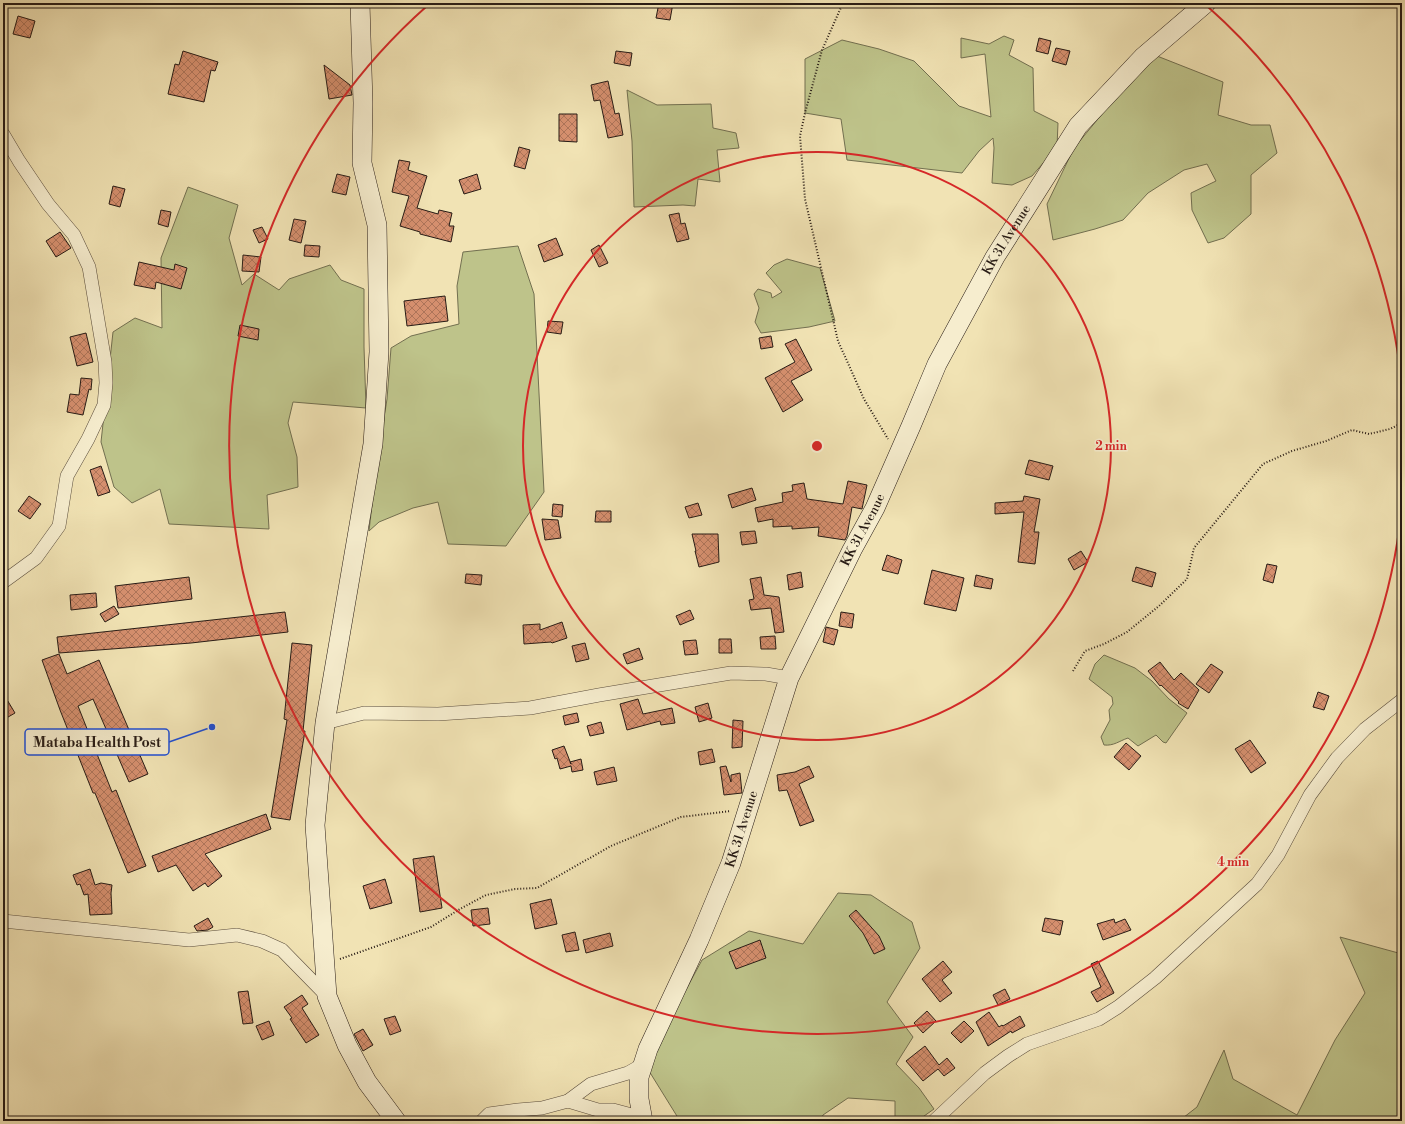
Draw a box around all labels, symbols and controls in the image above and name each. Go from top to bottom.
street label: KK 31 Avenue [979,201,1034,278]
centre of rings [810,439,824,453]
text: 2 min [1095,439,1127,454]
street label: KK 31 Avenue [837,491,889,569]
callout: Mataba Health Post [25,729,169,755]
text: Mataba Health Post [33,734,162,752]
street label: KK 31 Avenue [722,788,761,870]
text: 4 min [1217,855,1250,870]

